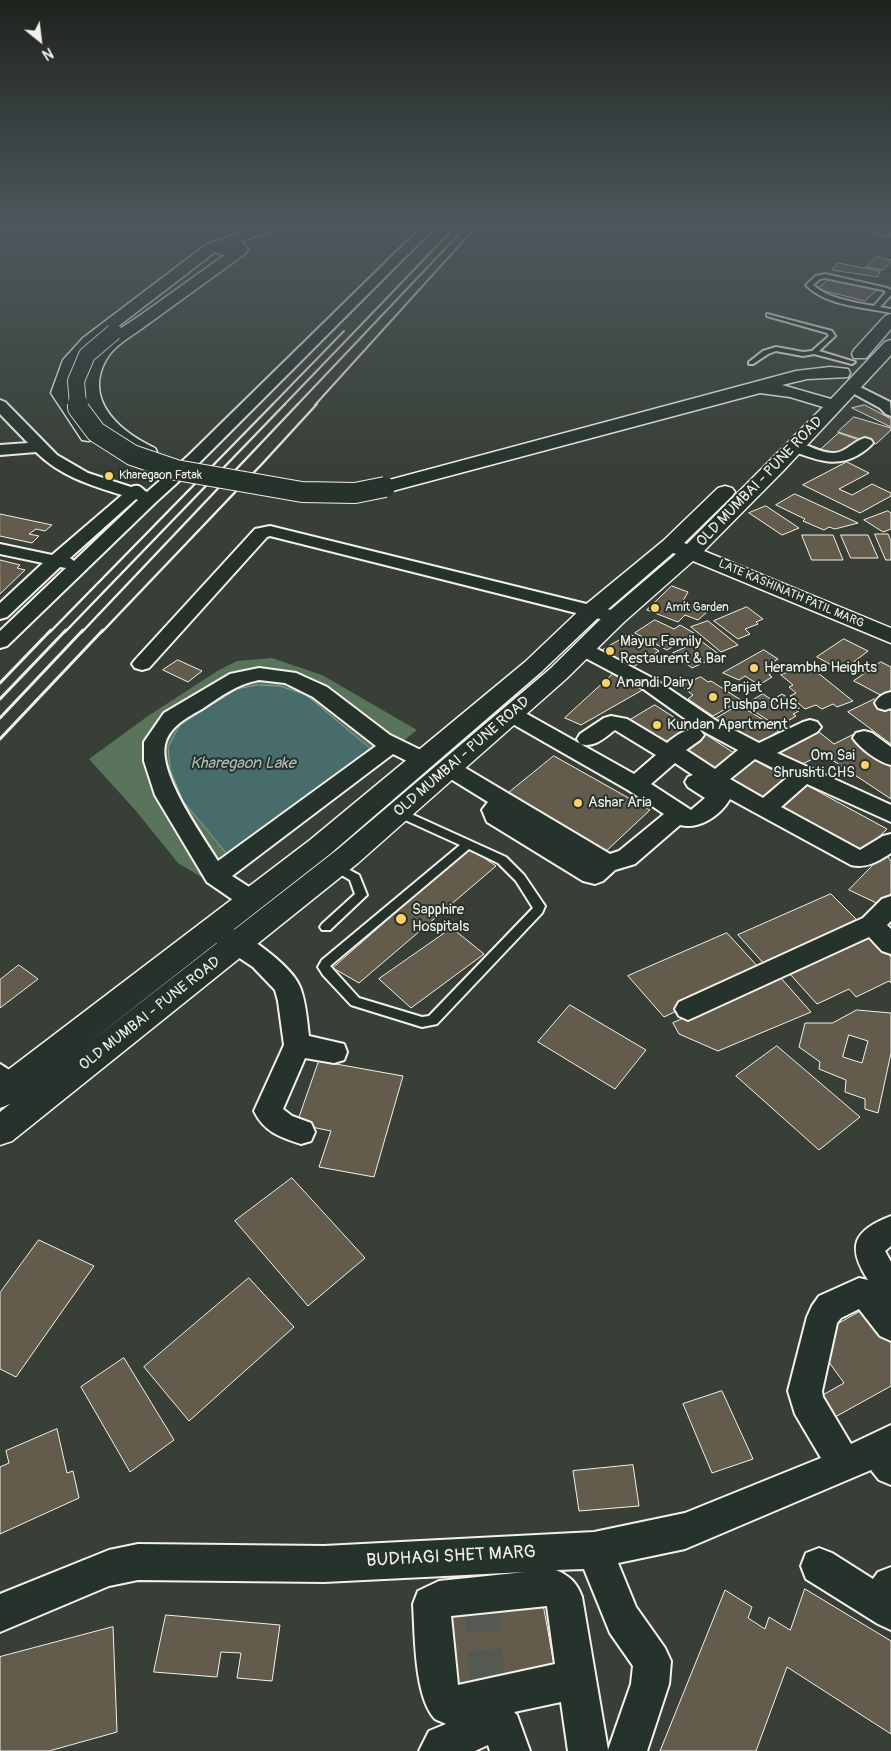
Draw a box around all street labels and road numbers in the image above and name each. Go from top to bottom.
street label: OLD MUMBAI - PUNE ROAD [693,413,827,551]
street label: LATE KASHINATH PATIL MARG [716,557,866,631]
street label: OLD MUMBAI - PUNE ROAD [390,693,534,821]
street label: OLD MUMBAI - PUNE ROAD [76,953,224,1075]
street label: BUDHAGI SHET MARG [366,1542,536,1572]

